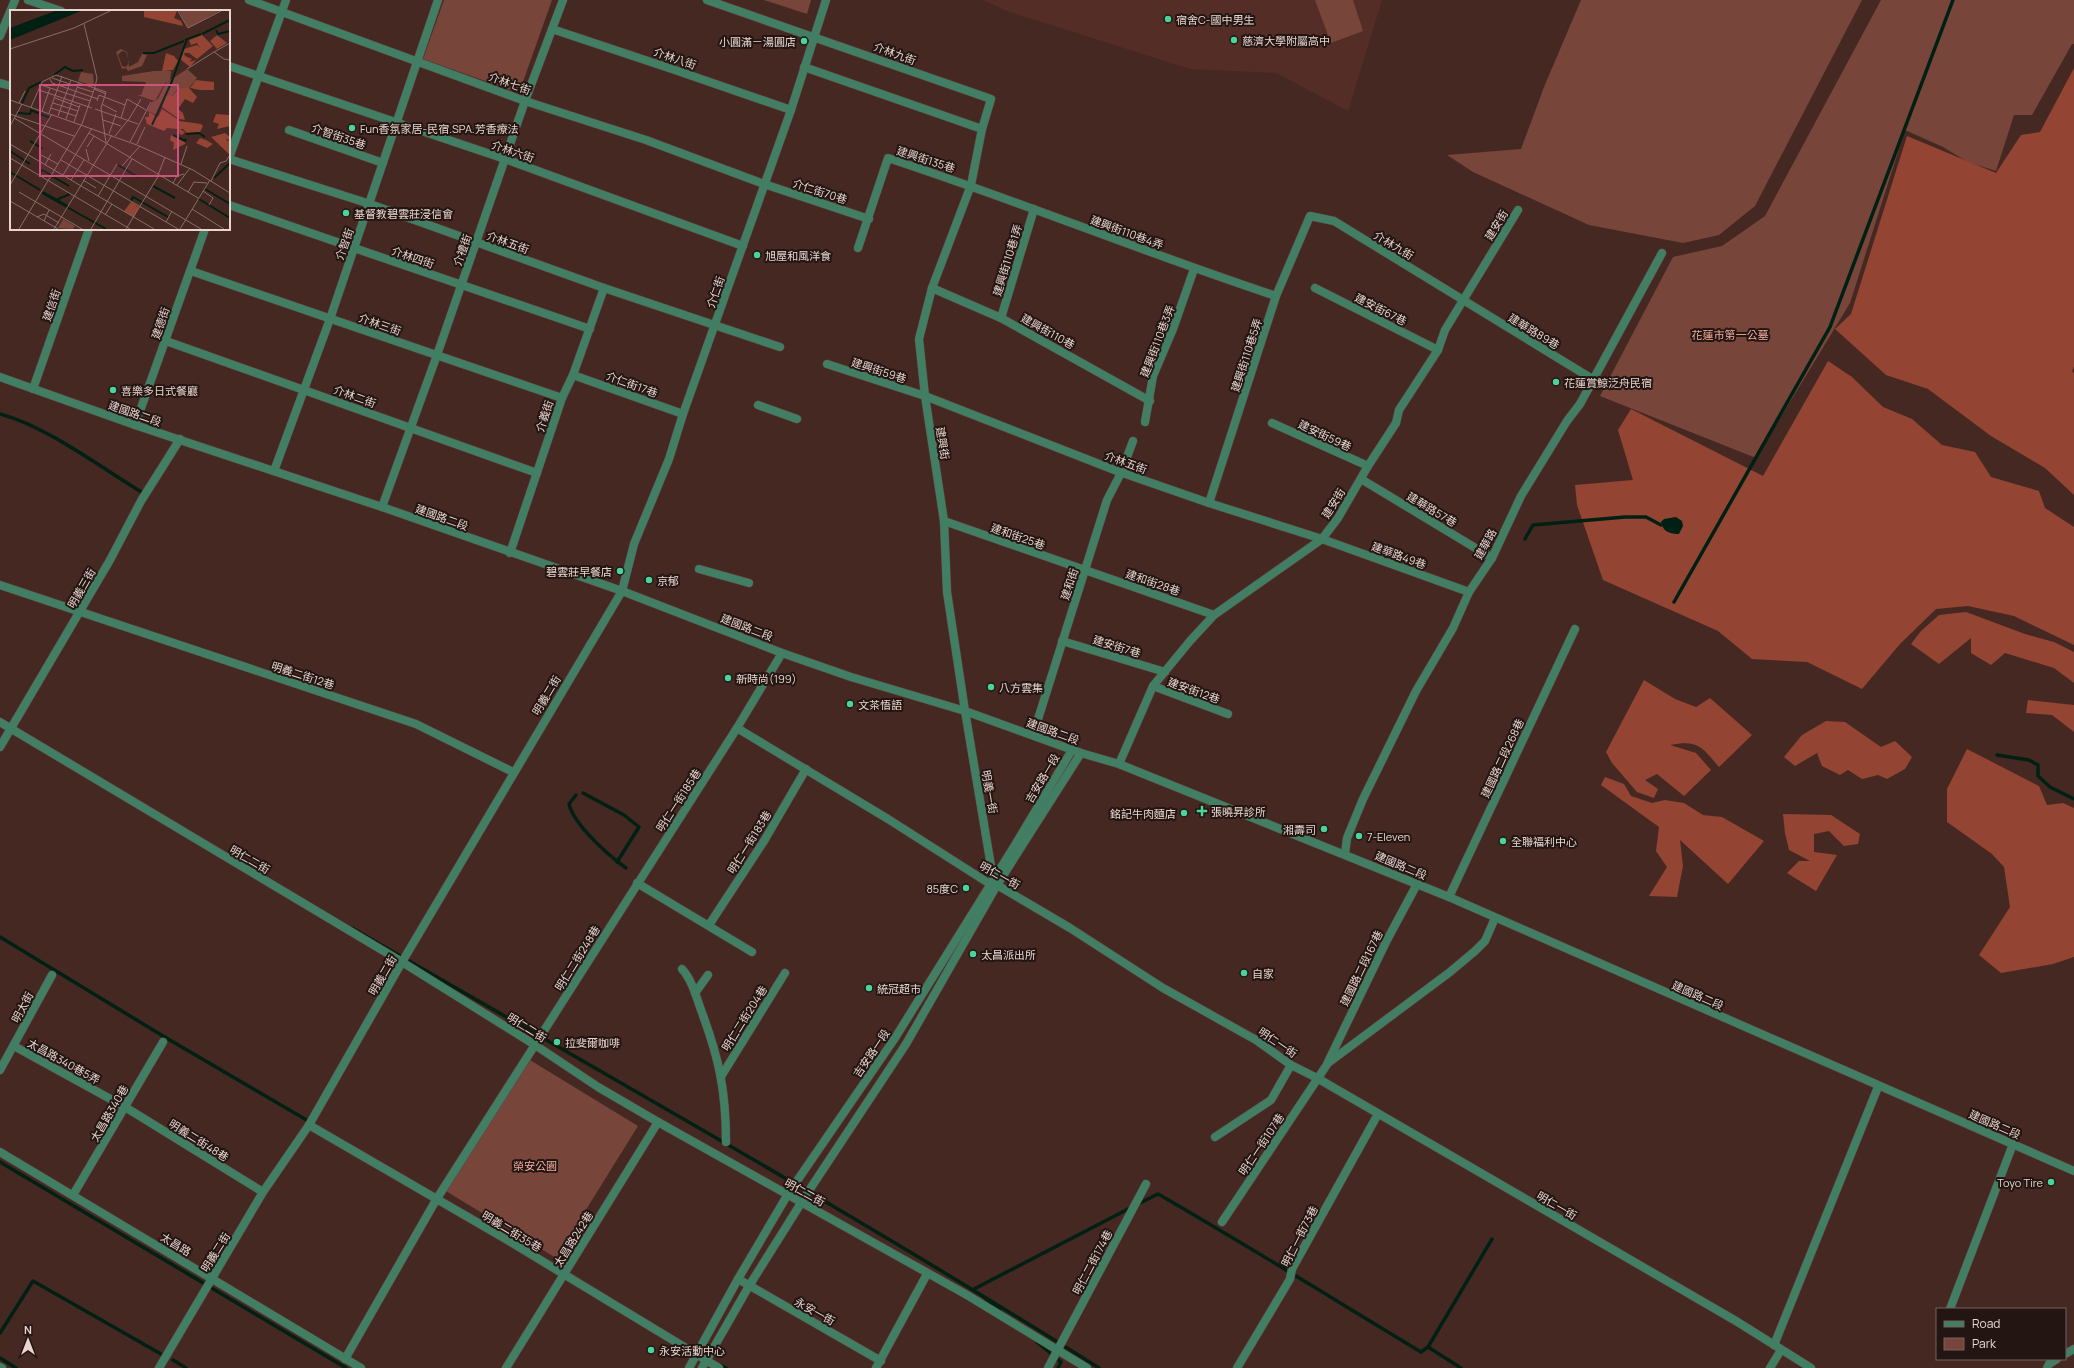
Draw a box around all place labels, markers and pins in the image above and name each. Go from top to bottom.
place label: 宿舍C-國中男生 [1176,12,1255,27]
marker: 宿舍C-國中男生 [1163,14,1173,24]
place label: 慈濟大學附屬高中 [1242,33,1330,48]
place label: 小圓滿－湯圓店 [719,34,796,49]
marker: 慈濟大學附屬高中 [1229,35,1239,45]
marker: 小圓滿－湯圓店 [799,36,809,46]
place label: Fun香氛家居-民宿.SPA.芳香療法 [360,121,519,136]
marker: Fun香氛家居-民宿.SPA.芳香療法 [347,123,357,133]
place label: 基督教碧雲莊浸信會 [354,206,453,221]
marker: 基督教碧雲莊浸信會 [341,208,351,218]
place label: 旭屋和風洋食 [765,248,831,263]
marker: 旭屋和風洋食 [752,250,762,260]
place label: 花蓮賞鯨泛舟民宿 [1564,375,1652,390]
marker: 花蓮賞鯨泛舟民宿 [1551,377,1561,387]
place label: 喜樂多日式餐廳 [121,383,198,398]
marker: 喜樂多日式餐廳 [108,385,118,395]
place label: 碧雲莊早餐店 [546,564,612,579]
marker: 碧雲莊早餐店 [615,566,625,576]
place label: 京郁 [657,573,679,588]
marker: 京郁 [644,575,654,585]
place label: 新時尚(199) [736,671,796,686]
marker: 新時尚(199) [723,673,733,683]
place label: 八方雲集 [999,680,1043,695]
marker: 八方雲集 [986,682,996,692]
place label: 文茶悟語 [858,697,902,712]
marker: 文茶悟語 [845,699,855,709]
place label: 張曉昇診所 [1211,804,1266,819]
marker: 張曉昇診所 [1196,805,1208,817]
place label: 銘記牛肉麵店 [1110,806,1176,821]
marker: 銘記牛肉麵店 [1179,808,1189,818]
place label: 湘壽司 [1283,822,1316,837]
marker: 湘壽司 [1319,824,1329,834]
place label: 7-Eleven [1367,829,1410,844]
marker: 7-Eleven [1354,831,1364,841]
place label: 全聯福利中心 [1511,834,1577,849]
marker: 全聯福利中心 [1498,836,1508,846]
place label: 85度C [926,881,958,896]
marker: 85度C [961,883,971,893]
place label: 太昌派出所 [981,947,1036,962]
marker: 太昌派出所 [968,949,978,959]
place label: 自家 [1252,966,1274,981]
marker: 自家 [1239,968,1249,978]
place label: 統冠超市 [877,981,921,996]
marker: 統冠超市 [864,983,874,993]
place label: 拉斐爾咖啡 [565,1035,620,1050]
marker: 拉斐爾咖啡 [552,1037,562,1047]
place label: Toyo Tire [1997,1175,2044,1190]
marker: Toyo Tire [2046,1177,2056,1187]
place label: 永安活動中心 [659,1343,725,1358]
marker: 永安活動中心 [646,1345,656,1355]

